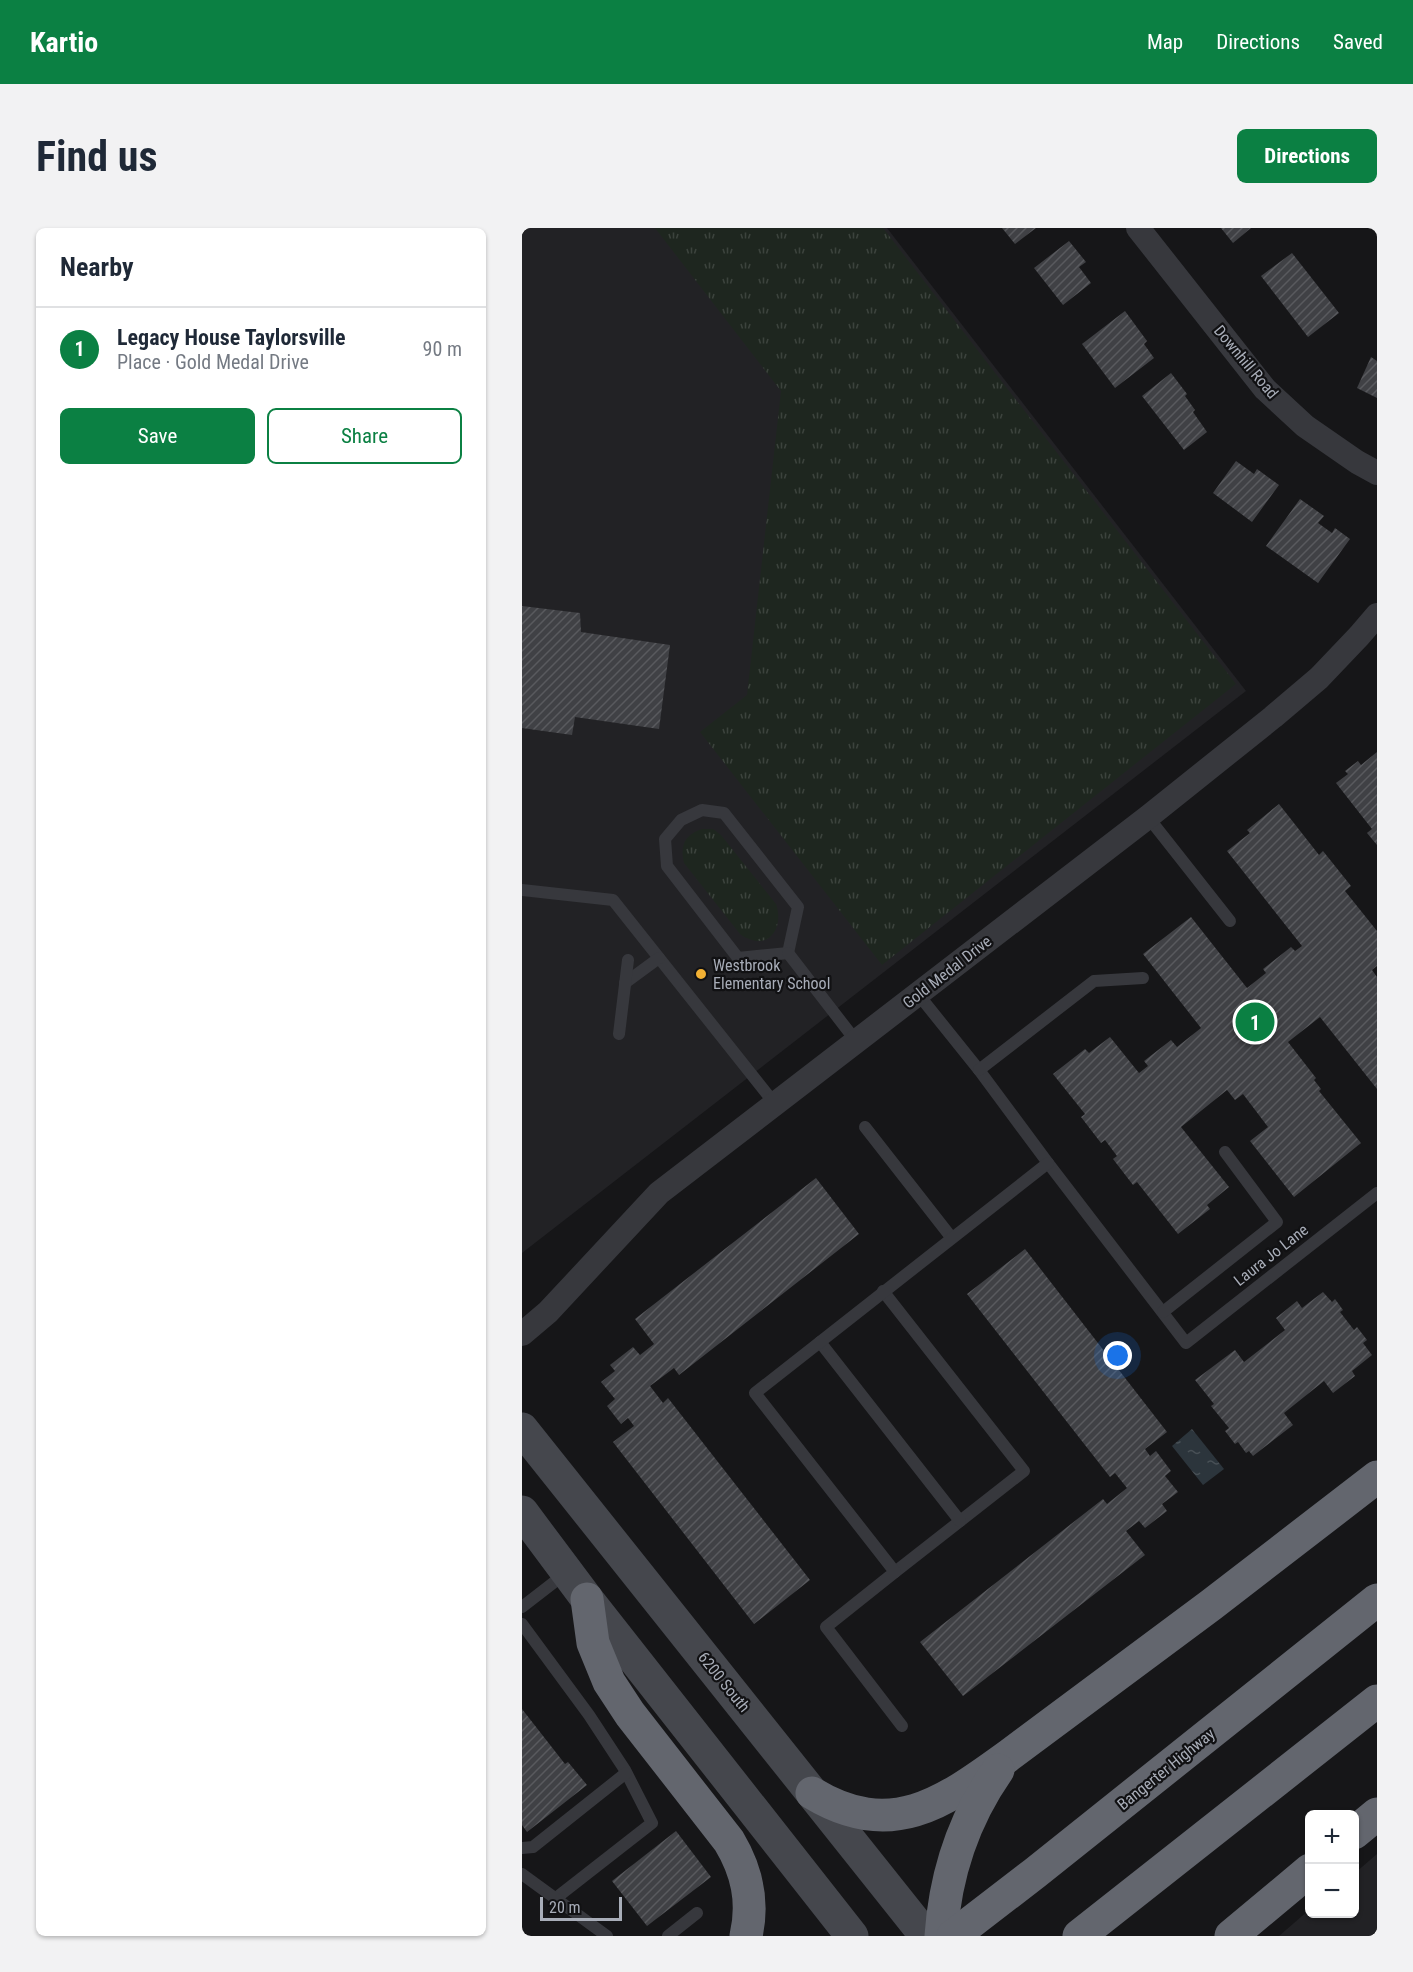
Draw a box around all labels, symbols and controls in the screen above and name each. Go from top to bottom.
text: Kartio [30,26,98,59]
text: Map [1147,30,1183,54]
text: Directions [1216,30,1300,54]
text: Saved [1333,30,1383,54]
button: Directions [1237,129,1377,183]
text: Find us [36,132,157,181]
text: Nearby [60,252,134,282]
street label: Downhill Road [1210,321,1282,403]
text: Legacy House Taylorsville [117,325,346,350]
text: 1 [74,337,85,361]
text: 90 m [423,337,462,361]
text: Place · Gold Medal Drive [117,350,309,374]
button: Save [60,408,255,464]
button: Share [267,408,462,464]
street label: Gold Medal Drive [899,932,995,1012]
place label: Westbrook Elementary School [713,956,830,993]
marker: Westbrook Elementary School [694,967,708,981]
pin: 1 [1236,1000,1274,1044]
street label: Laura Jo Lane [1230,1220,1312,1290]
your location [1103,1341,1132,1370]
street label: 6200 South [694,1648,754,1716]
street label: Bangerter Highway [1114,1724,1219,1814]
map controls [1305,1810,1359,1918]
button: + [1305,1810,1359,1864]
button: − [1305,1864,1359,1918]
scale bar [540,1894,622,1922]
text: 20 m [549,1898,581,1917]

